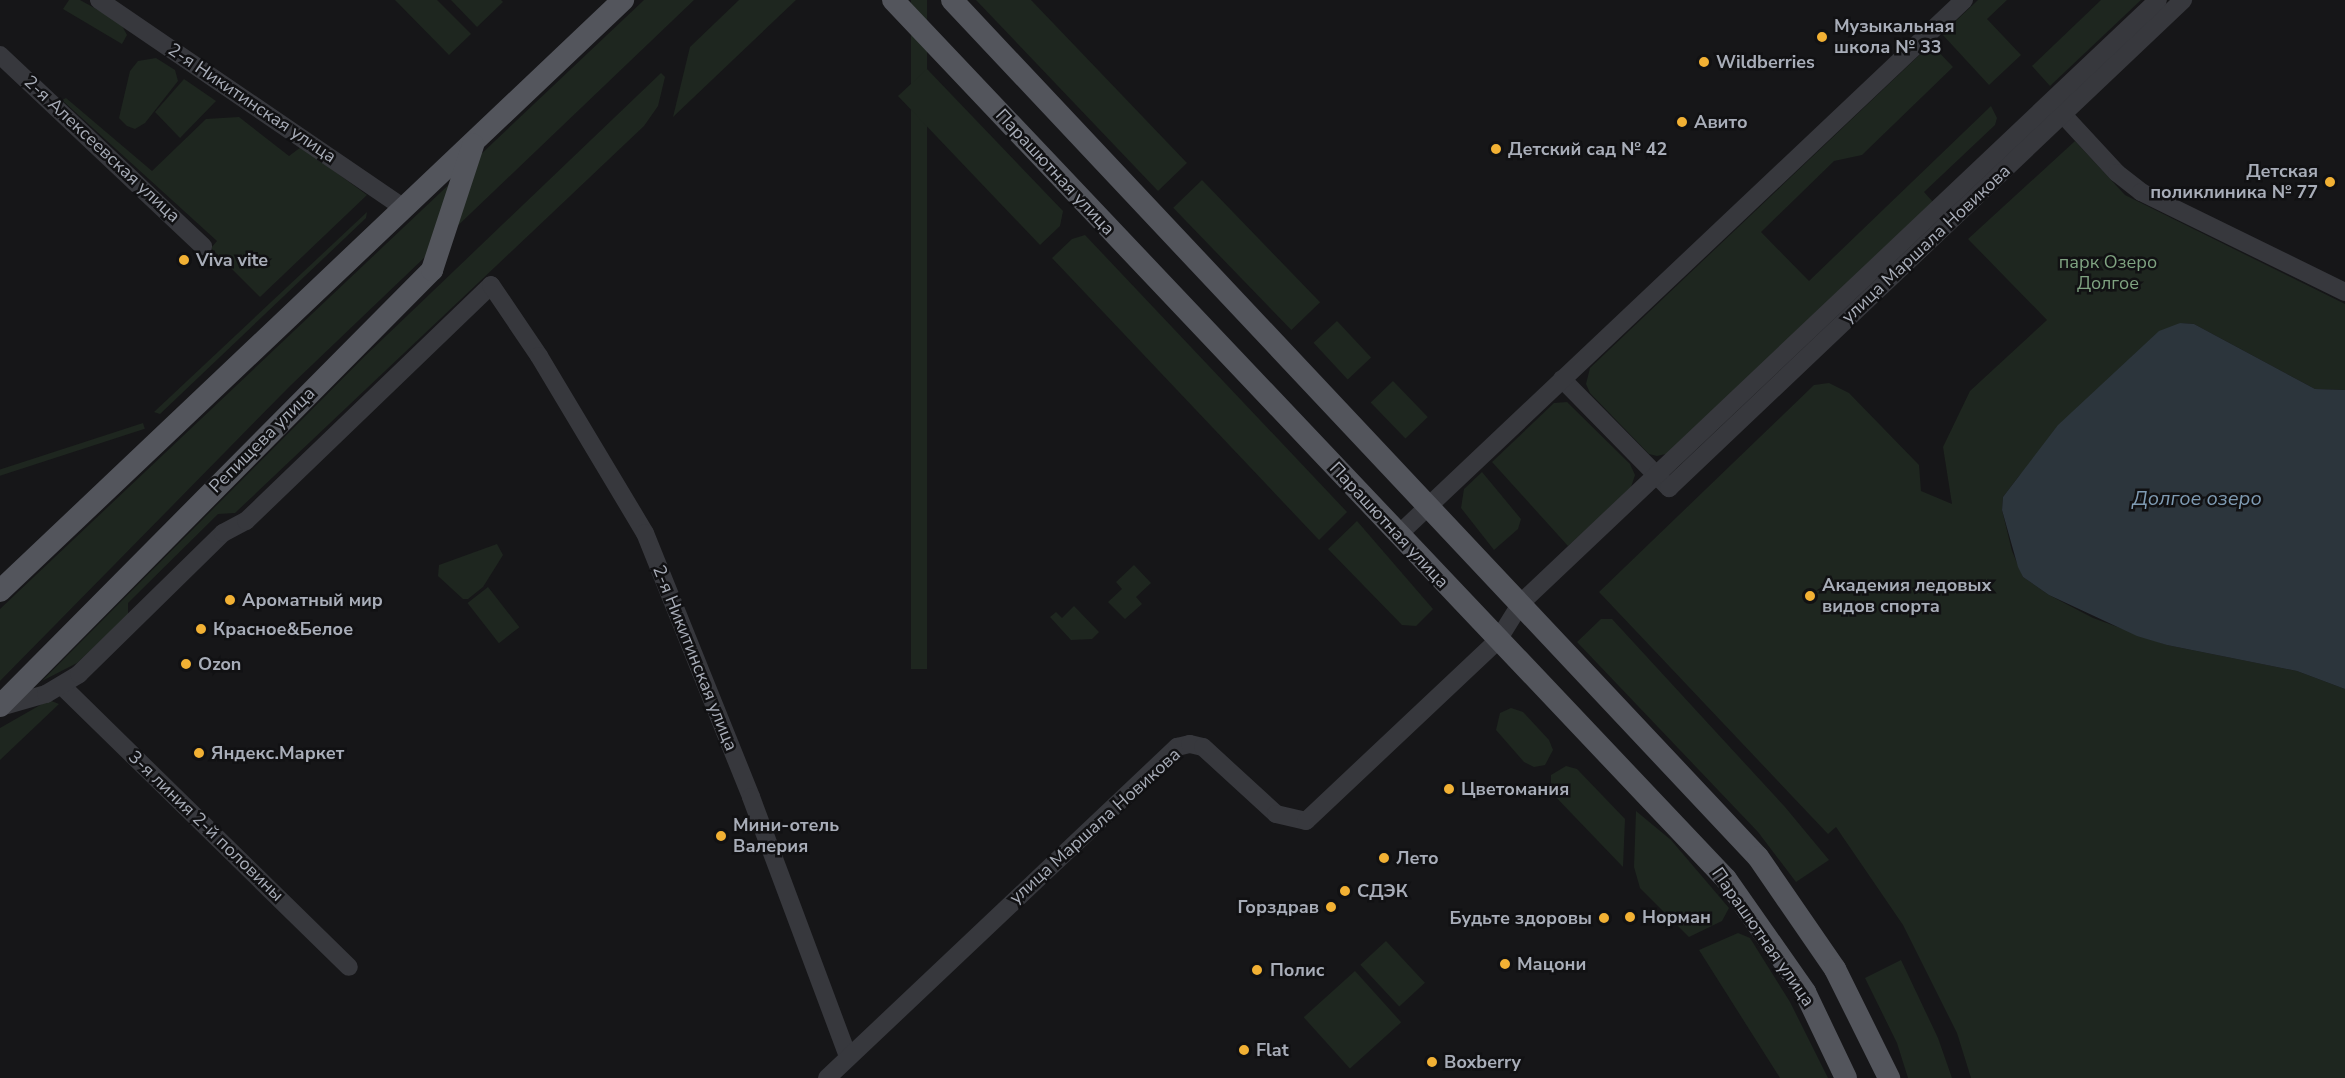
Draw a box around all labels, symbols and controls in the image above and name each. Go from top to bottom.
place label: Музыкальная школа № 33 [1834,16,1955,58]
marker: Музыкальная школа № 33 [1815,30,1829,44]
street label: 2-я Никитинская улица [164,39,340,167]
place label: Wildberries [1716,51,1815,73]
marker: Wildberries [1697,55,1711,69]
street label: 2-я Алексеевская улица [19,71,185,227]
street label: Парашютная улица [991,104,1119,240]
place label: Авито [1694,111,1748,133]
marker: Авито [1675,115,1689,129]
place label: Детский сад № 42 [1508,138,1667,160]
marker: Детский сад № 42 [1489,142,1503,156]
street label: улица Маршала Новикова [1837,160,2015,328]
place label: Детская поликлиника № 77 [2150,161,2318,204]
marker: Детская поликлиника № 77 [2323,175,2337,189]
place label: Viva vite [196,249,268,271]
park label: парк Озеро Долгое [2059,252,2157,294]
marker: Viva vite [177,253,191,267]
street label: Репищева улица [205,383,319,497]
street label: Парашютная улица [1325,457,1453,593]
water label: Долгое озеро [2132,486,2262,510]
street label: 2-я Никитинская улица [648,562,742,754]
place label: Академия ледовых видов спорта [1822,575,1992,618]
place label: Ароматный мир [242,589,383,611]
marker: Академия ледовых видов спорта [1803,589,1817,603]
marker: Ароматный мир [223,593,237,607]
place label: Красное&Белое [213,618,353,640]
marker: Красное&Белое [194,622,208,636]
place label: Ozon [198,653,241,675]
marker: Ozon [179,657,193,671]
place label: Яндекс.Маркет [211,742,344,764]
street label: улица Маршала Новикова [1005,743,1185,909]
street label: 3-я линия 2-й половины [124,746,288,906]
marker: Яндекс.Маркет [192,746,206,760]
place label: Цветомания [1461,778,1569,800]
marker: Цветомания [1442,782,1456,796]
place label: Мини-отель Валерия [733,815,839,858]
marker: Мини-отель Валерия [714,829,728,843]
place label: Лето [1396,847,1439,869]
marker: Лето [1377,851,1391,865]
street label: Парашютная улица [1707,863,1819,1011]
place label: СДЭК [1357,880,1408,902]
marker: СДЭК [1338,884,1352,898]
place label: Горздрав [1237,896,1319,918]
marker: Горздрав [1324,900,1338,914]
place label: Норман [1642,906,1711,928]
place label: Будьте здоровы [1449,907,1592,929]
marker: Норман [1623,910,1637,924]
marker: Будьте здоровы [1597,911,1611,925]
place label: Мацони [1517,953,1586,975]
marker: Мацони [1498,957,1512,971]
place label: Полис [1270,959,1325,981]
marker: Полис [1248,961,1266,979]
place label: Flat [1256,1039,1289,1061]
marker: Flat [1237,1043,1251,1057]
place label: Boxberry [1444,1051,1521,1073]
marker: Boxberry [1425,1055,1439,1069]

